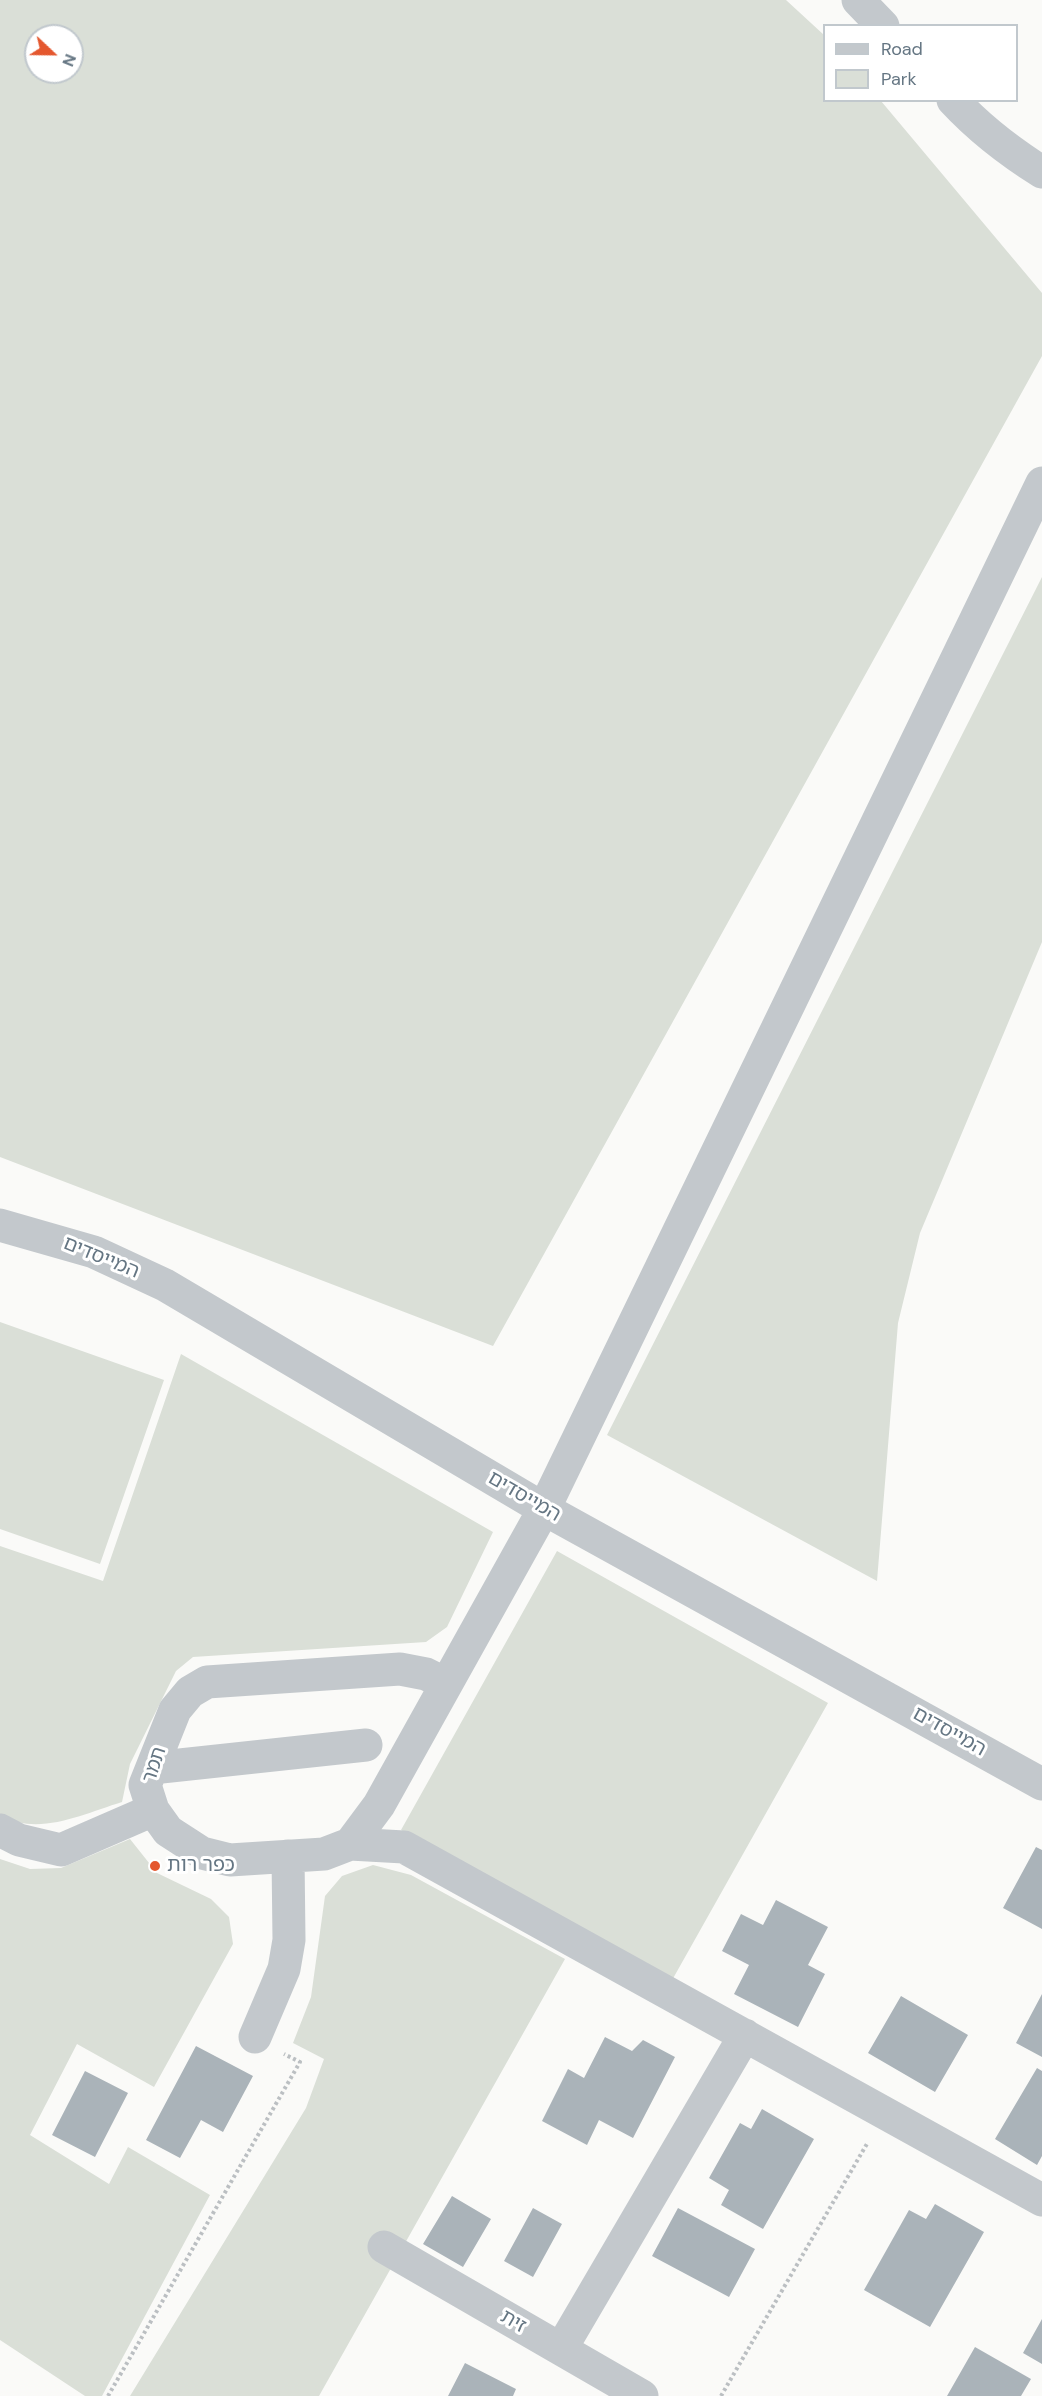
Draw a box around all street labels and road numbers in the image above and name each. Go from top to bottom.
street label: המייסדים [59,1232,143,1284]
street label: המייסדים [483,1467,565,1527]
street label: המייסדים [908,1702,990,1762]
street label: תמר [138,1744,172,1786]
street label: זית [496,2305,530,2339]

